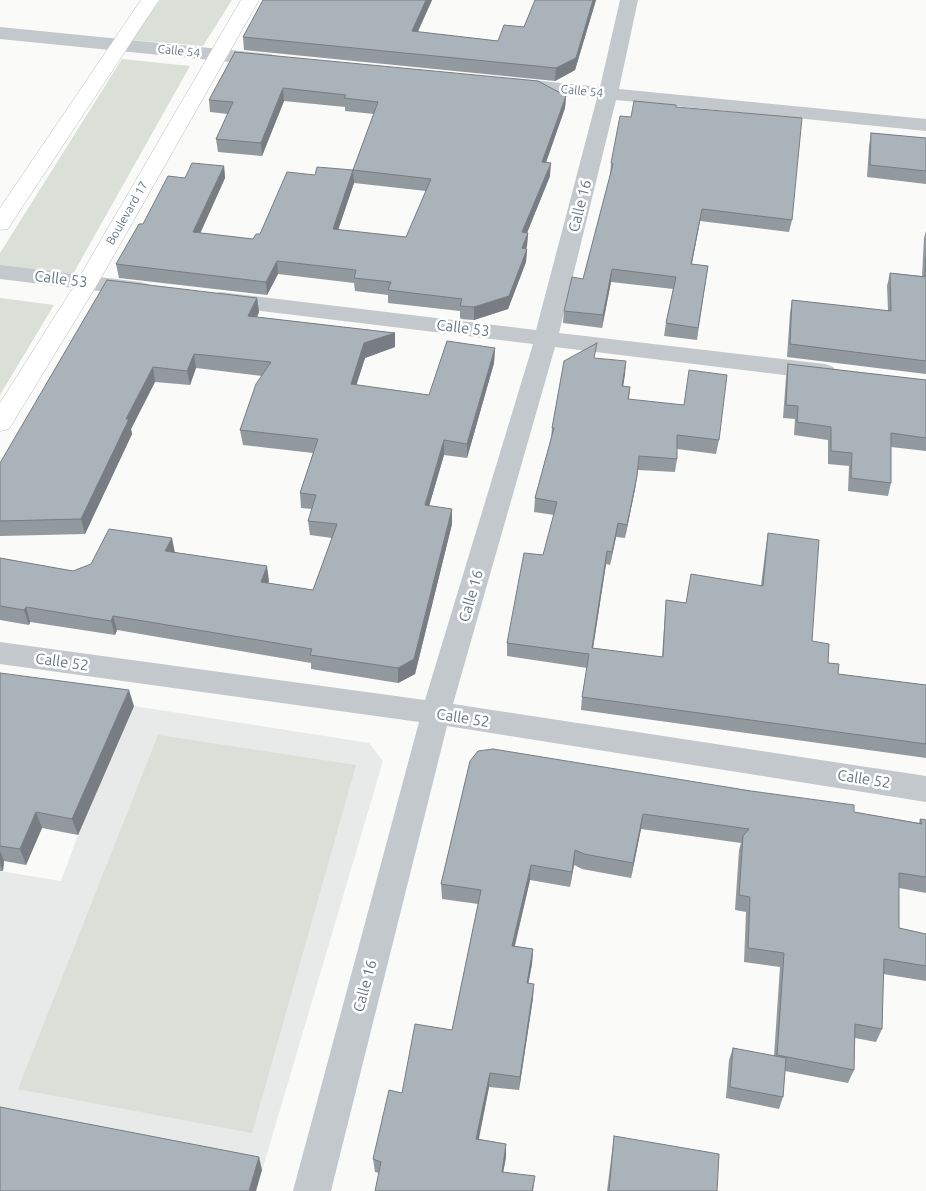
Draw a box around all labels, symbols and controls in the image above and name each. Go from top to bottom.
street label: Calle 54 [157,42,201,60]
street label: Calle 54 [560,82,604,100]
street label: Calle 16 [565,178,595,234]
street label: Boulevard 17 [103,179,151,247]
street label: Calle 53 [33,267,89,291]
street label: Calle 53 [435,316,491,340]
street label: Calle 16 [455,568,487,624]
street label: Calle 52 [34,649,90,675]
street label: Calle 52 [435,705,491,731]
street label: Calle 52 [836,766,892,792]
street label: Calle 16 [349,958,381,1014]

